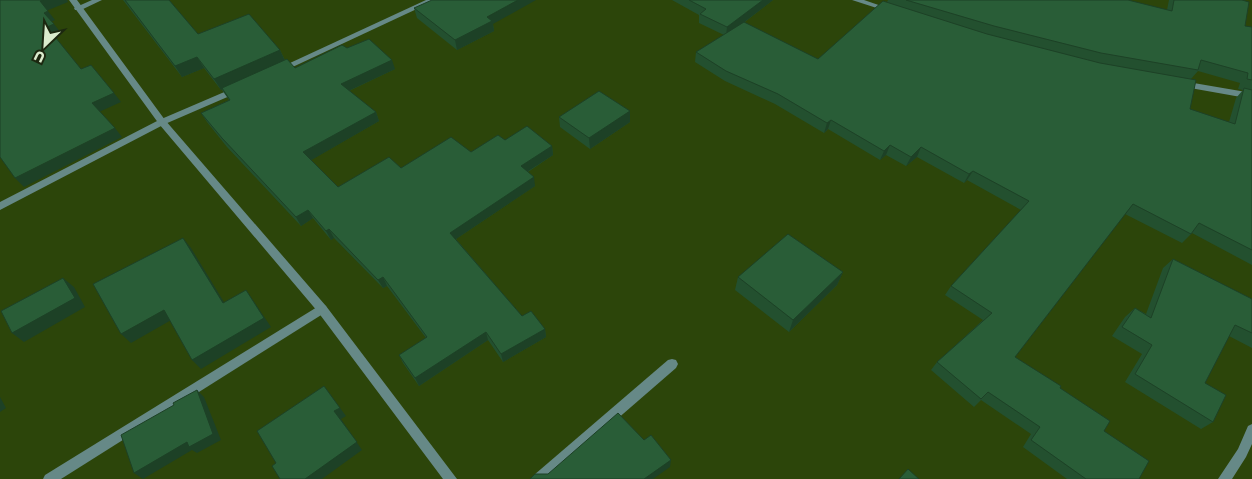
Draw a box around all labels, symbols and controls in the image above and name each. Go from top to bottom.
north arrow [20,20,70,70]
text: U [31,46,48,68]

